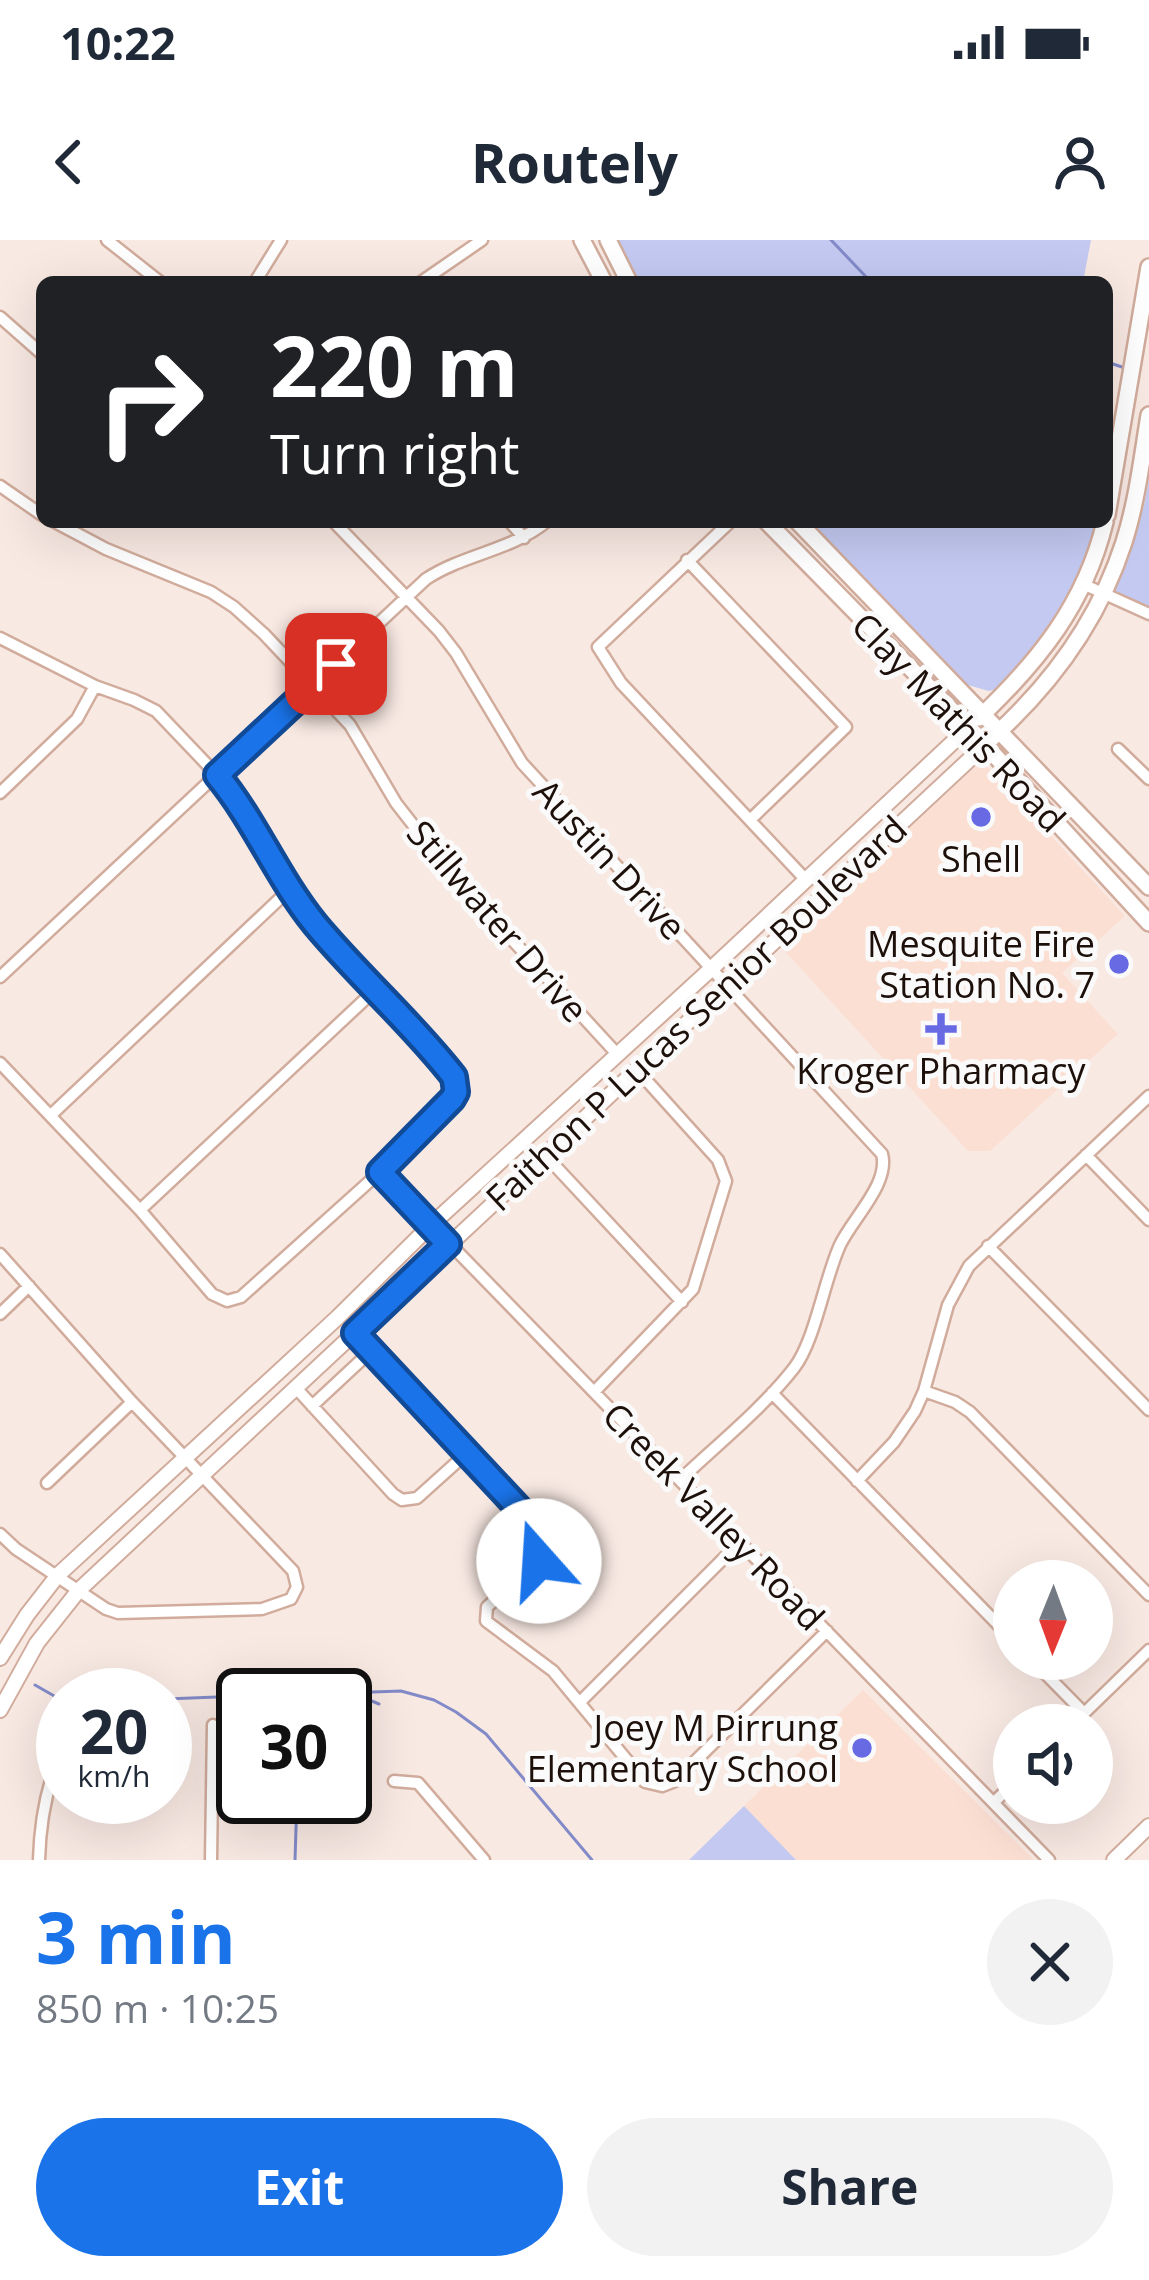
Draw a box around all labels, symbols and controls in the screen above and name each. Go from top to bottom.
text: 10:22 [60,12,176,73]
text: Routely [471,125,678,199]
icon: back [36,129,102,195]
icon: person [1047,129,1113,195]
text: 220 m [270,307,518,422]
icon: right [72,324,228,480]
text: Turn right [270,416,519,490]
street label: Clay Mathis Road [841,601,1077,843]
pin [285,613,387,715]
icon: arrive [303,631,369,697]
street label: Austin Drive [523,768,697,950]
street label: Faithon P Lucas Senior Boulevard [475,804,917,1222]
marker: Shell [968,804,994,830]
street label: Stillwater Drive [397,809,599,1033]
place label: Shell [941,834,1021,883]
place label: Mesquite Fire Station No. 7 [867,919,1095,1009]
marker: Mesquite Fire Station No. 7 [1106,951,1132,977]
marker: Kroger Pharmacy [928,1016,954,1042]
place label: Kroger Pharmacy [796,1046,1087,1095]
street label: Creek Valley Road [592,1391,836,1641]
position arrow [476,1498,602,1624]
north arrow [993,1560,1113,1680]
map controls [993,1560,1113,1824]
speed limit sign: 30 [216,1668,372,1824]
text: 20 [80,1690,148,1772]
place label: Joey M Pirrung Elementary School [527,1703,838,1793]
button: sound [993,1704,1113,1824]
marker: Joey M Pirrung Elementary School [849,1735,875,1761]
text: km/h [78,1755,150,1796]
text: 3 min [36,1887,236,1985]
button: close [987,1899,1113,2025]
text: 850 m · 10:25 [36,1981,279,2034]
button: Exit [36,2118,563,2256]
button: Share [587,2118,1113,2256]

